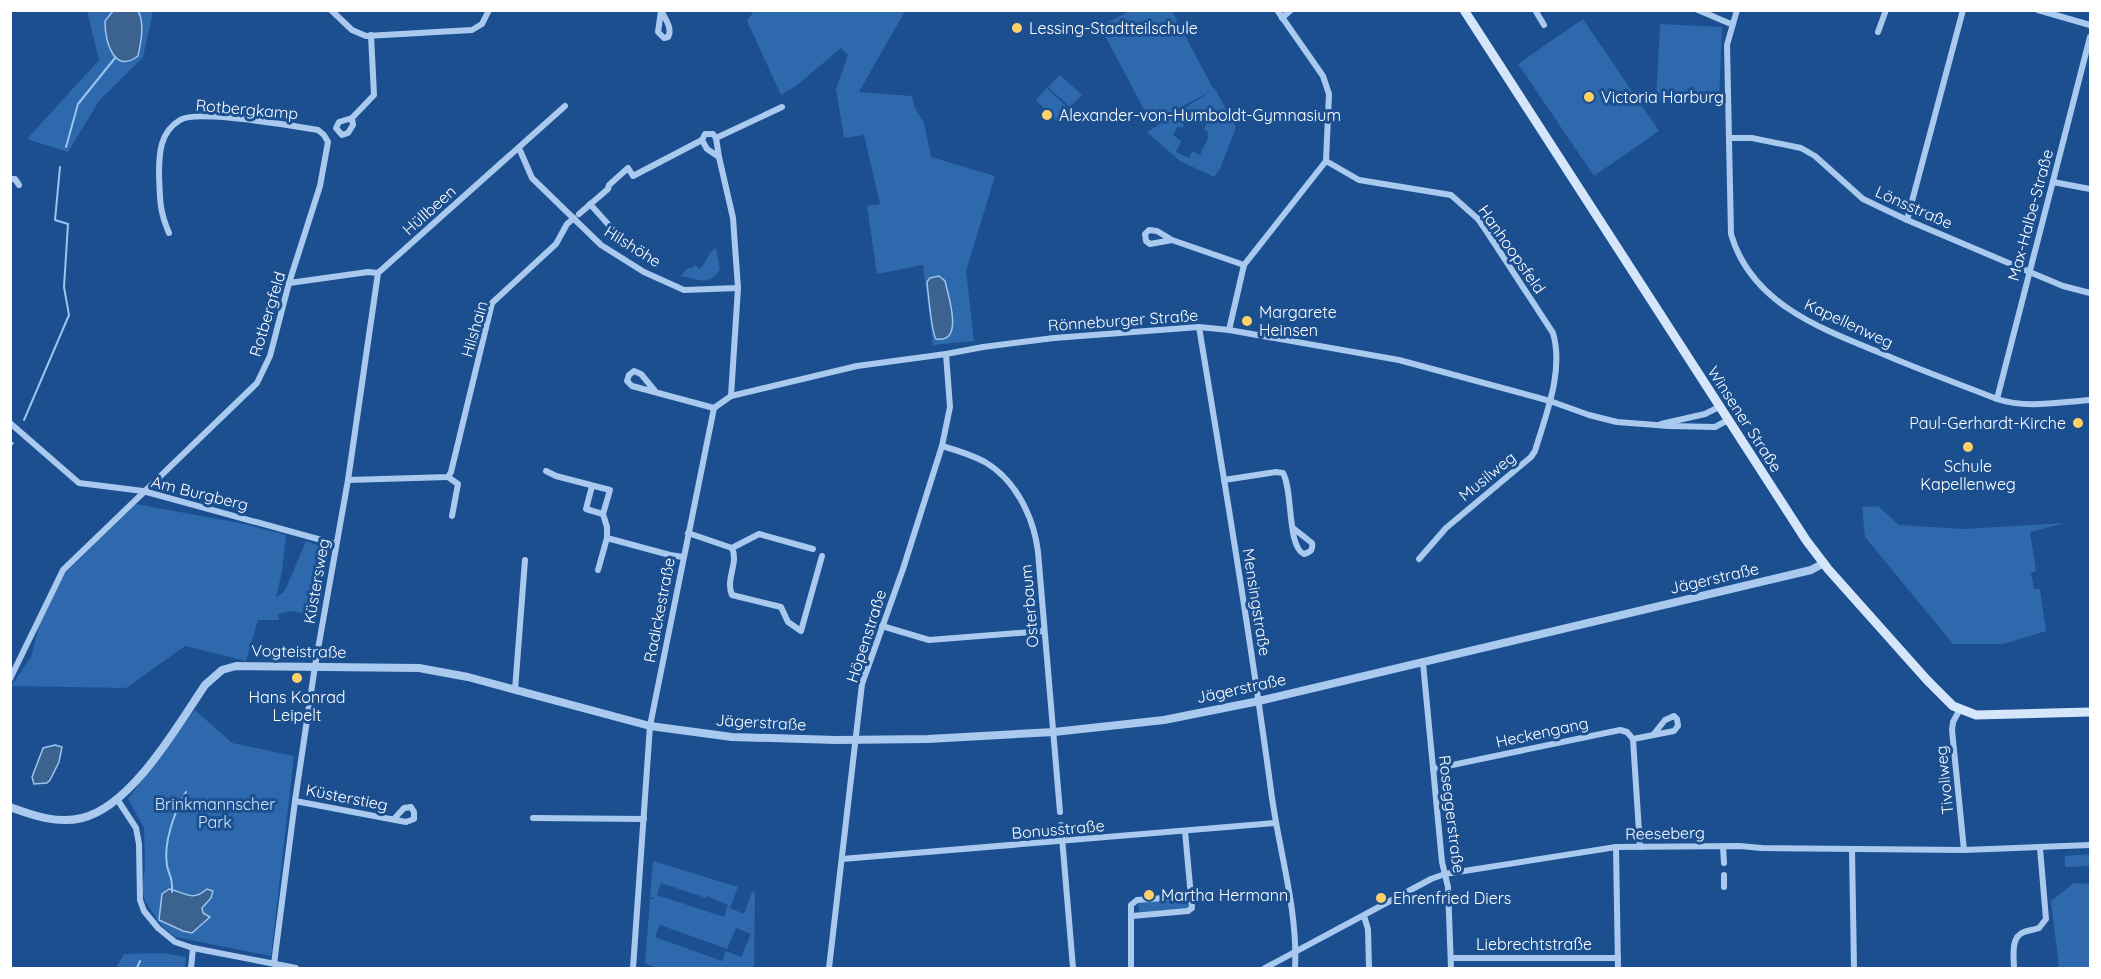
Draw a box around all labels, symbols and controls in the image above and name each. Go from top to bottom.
place label: Lessing-Stadtteilschule [1029,18,1198,38]
marker: Lessing-Stadtteilschule [1010,21,1024,35]
place label: Victoria Harburg [1601,87,1724,107]
marker: Victoria Harburg [1582,90,1596,104]
street label: Rotbergkamp [195,95,299,123]
place label: Alexander-von-Humboldt-Gymnasium [1059,105,1341,125]
marker: Alexander-von-Humboldt-Gymnasium [1040,108,1054,122]
street label: Max-Halbe-Straße [2003,147,2057,283]
street label: Hüllbeen [398,181,460,239]
street label: Lönsstraße [1872,181,1956,233]
street label: Hanhoopsfeld [1474,201,1550,297]
street label: Hilshöhe [601,221,665,271]
street label: Rotbergfeld [245,269,289,359]
street label: Kapellenweg [1801,294,1897,352]
street label: Hilshain [456,299,492,359]
place label: Margarete Heinsen [1259,302,1337,340]
street label: Rönneburger Straße [1047,305,1199,335]
marker: Margarete Heinsen [1240,314,1254,328]
street label: Winsener Straße [1703,362,1787,476]
place label: Paul-Gerhardt-Kirche [1909,413,2066,433]
marker: Paul-Gerhardt-Kirche [2071,416,2085,430]
marker: Schule Kapellenweg [1961,440,1975,454]
street label: Musilweg [1454,447,1520,505]
place label: Schule Kapellenweg [1920,456,2016,494]
street label: Am Burgberg [149,471,251,515]
street label: Küstersweg [299,537,333,625]
street label: Mensingstraße [1239,547,1275,657]
street label: Radickestraße [639,556,679,664]
street label: Jägerstraße [1667,558,1761,598]
street label: Osterbaum [1015,564,1043,648]
street label: Höpenstraße [842,587,890,685]
street label: Vogteistraße [251,640,347,662]
street label: Jägerstraße [1194,669,1288,707]
marker: Hans Konrad Leipelt [290,671,304,685]
place label: Hans Konrad Leipelt [248,687,346,725]
street label: Jägerstraße [715,710,807,734]
street label: Heckengang [1494,712,1590,752]
street label: Tivoliweg [1930,745,1958,815]
street label: Roseggerstraße [1435,754,1469,874]
street label: Küsterstieg [304,779,390,815]
park label: Brinkmannscher Park [155,794,275,832]
street label: Bonusstraße [1011,815,1105,843]
street label: Reeseberg [1625,822,1705,844]
place label: Martha Hermann [1161,885,1288,905]
marker: Martha Hermann [1142,888,1156,902]
place label: Ehrenfried Diers [1393,888,1511,908]
marker: Ehrenfried Diers [1374,891,1388,905]
street label: Liebrechtstraße [1476,934,1592,954]

